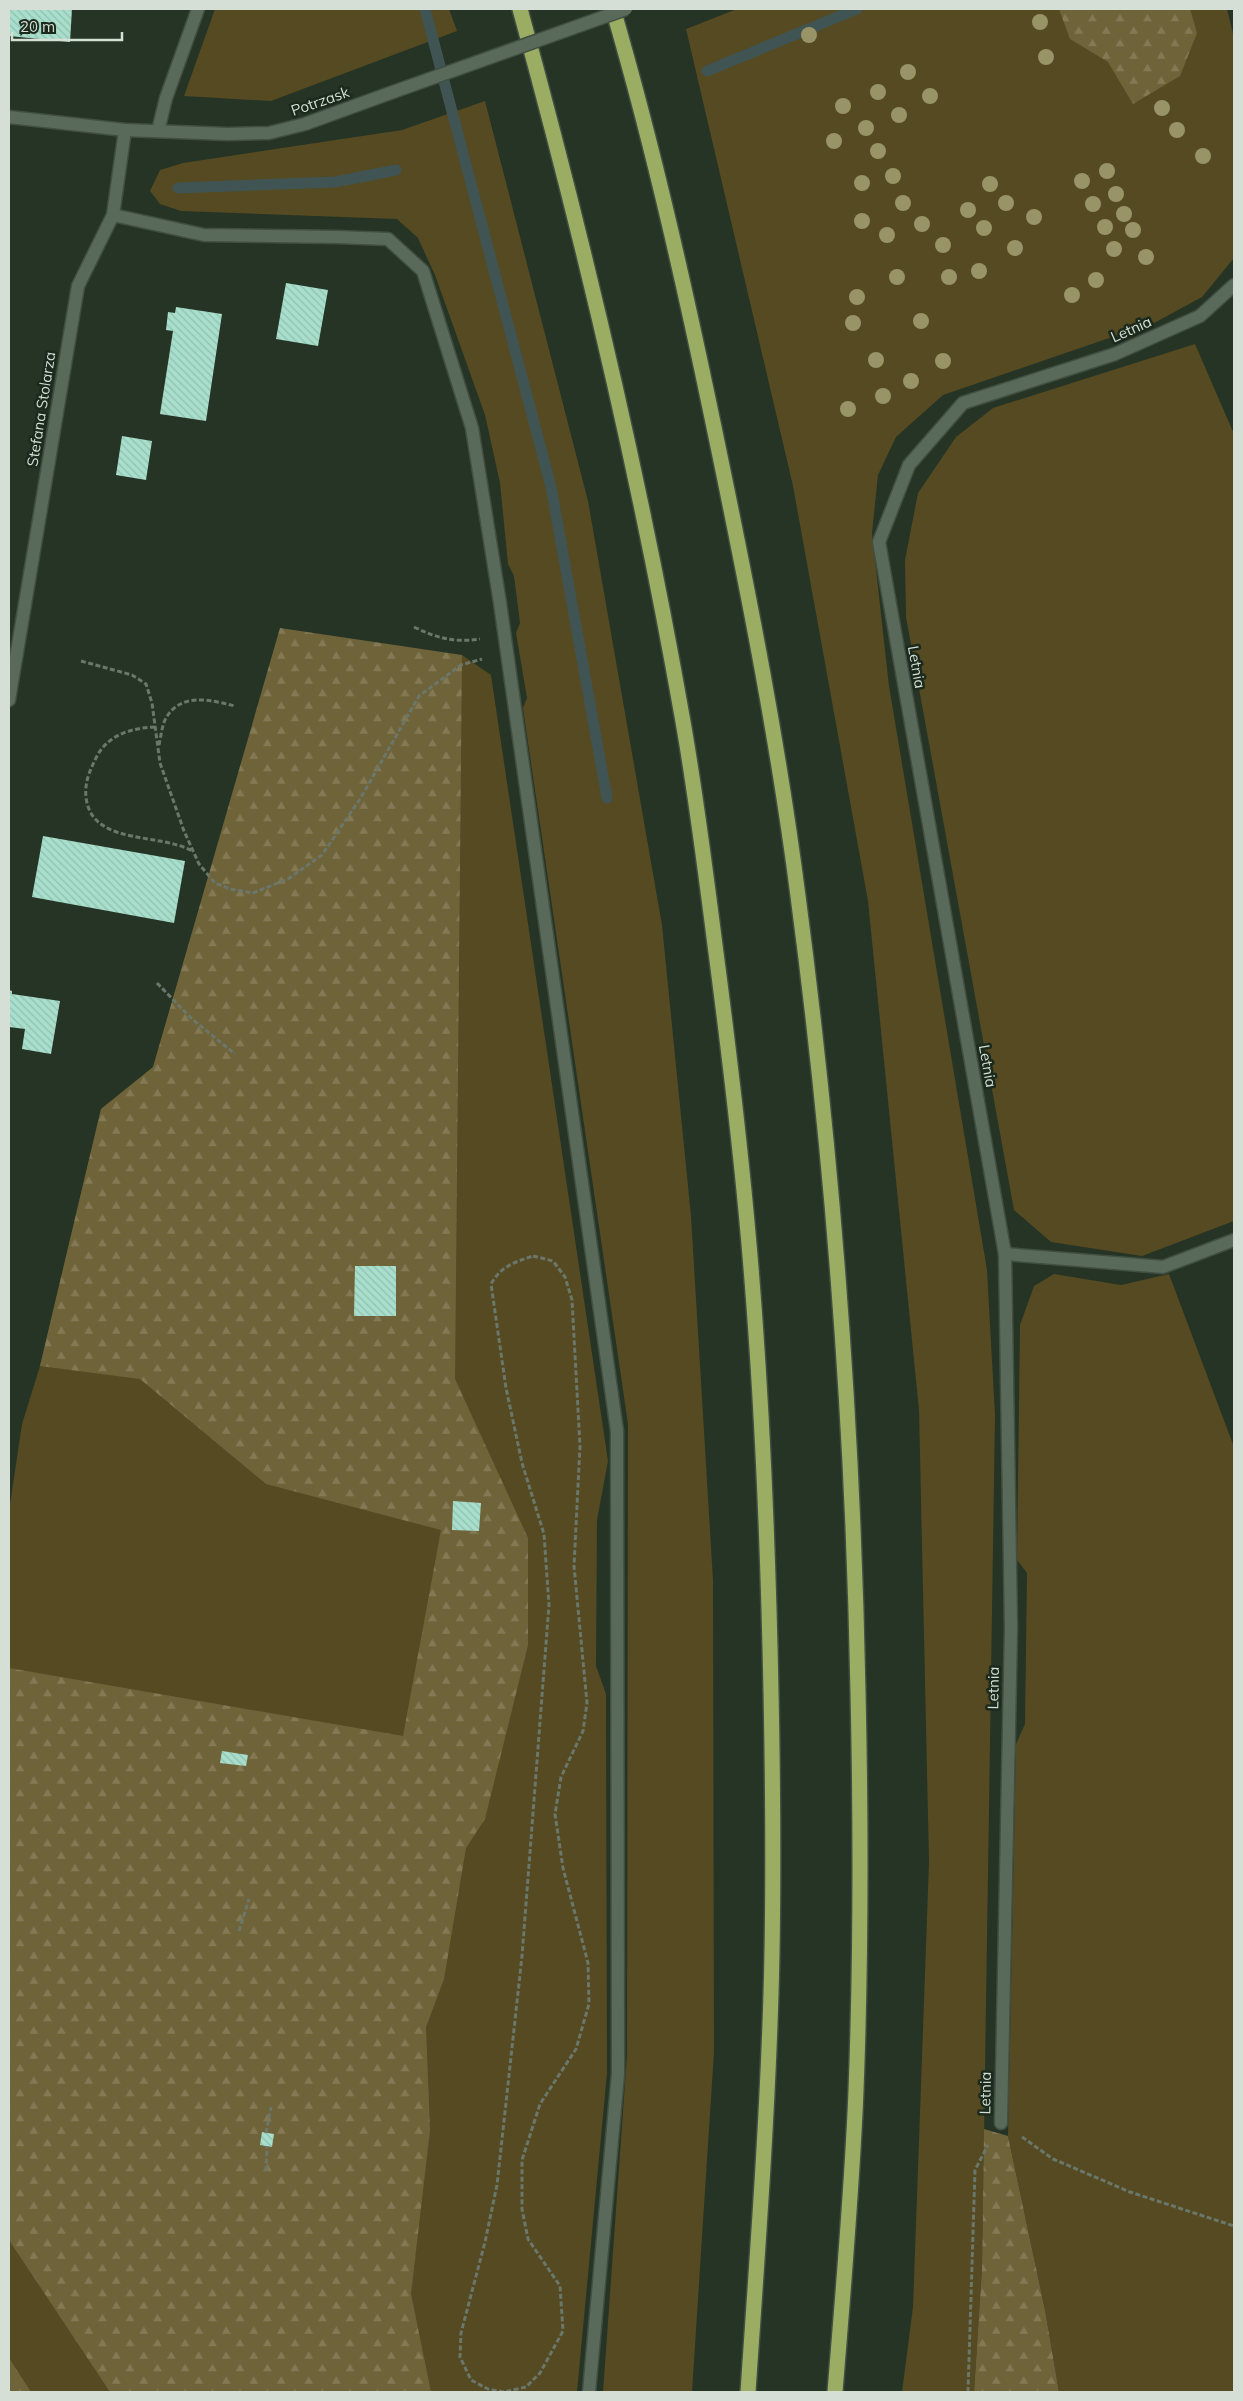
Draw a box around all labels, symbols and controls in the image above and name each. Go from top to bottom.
scale bar [12,10,122,42]
text: 20 m [20,17,55,36]
street label: Potrzask [288,82,352,120]
street label: Letnia [1108,312,1154,346]
street label: Stefana Stolarza [23,350,59,468]
street label: Letnia [904,644,930,690]
street label: Letnia [975,1043,1001,1089]
street label: Letnia [983,1666,1003,1710]
street label: Letnia [975,2071,995,2115]

